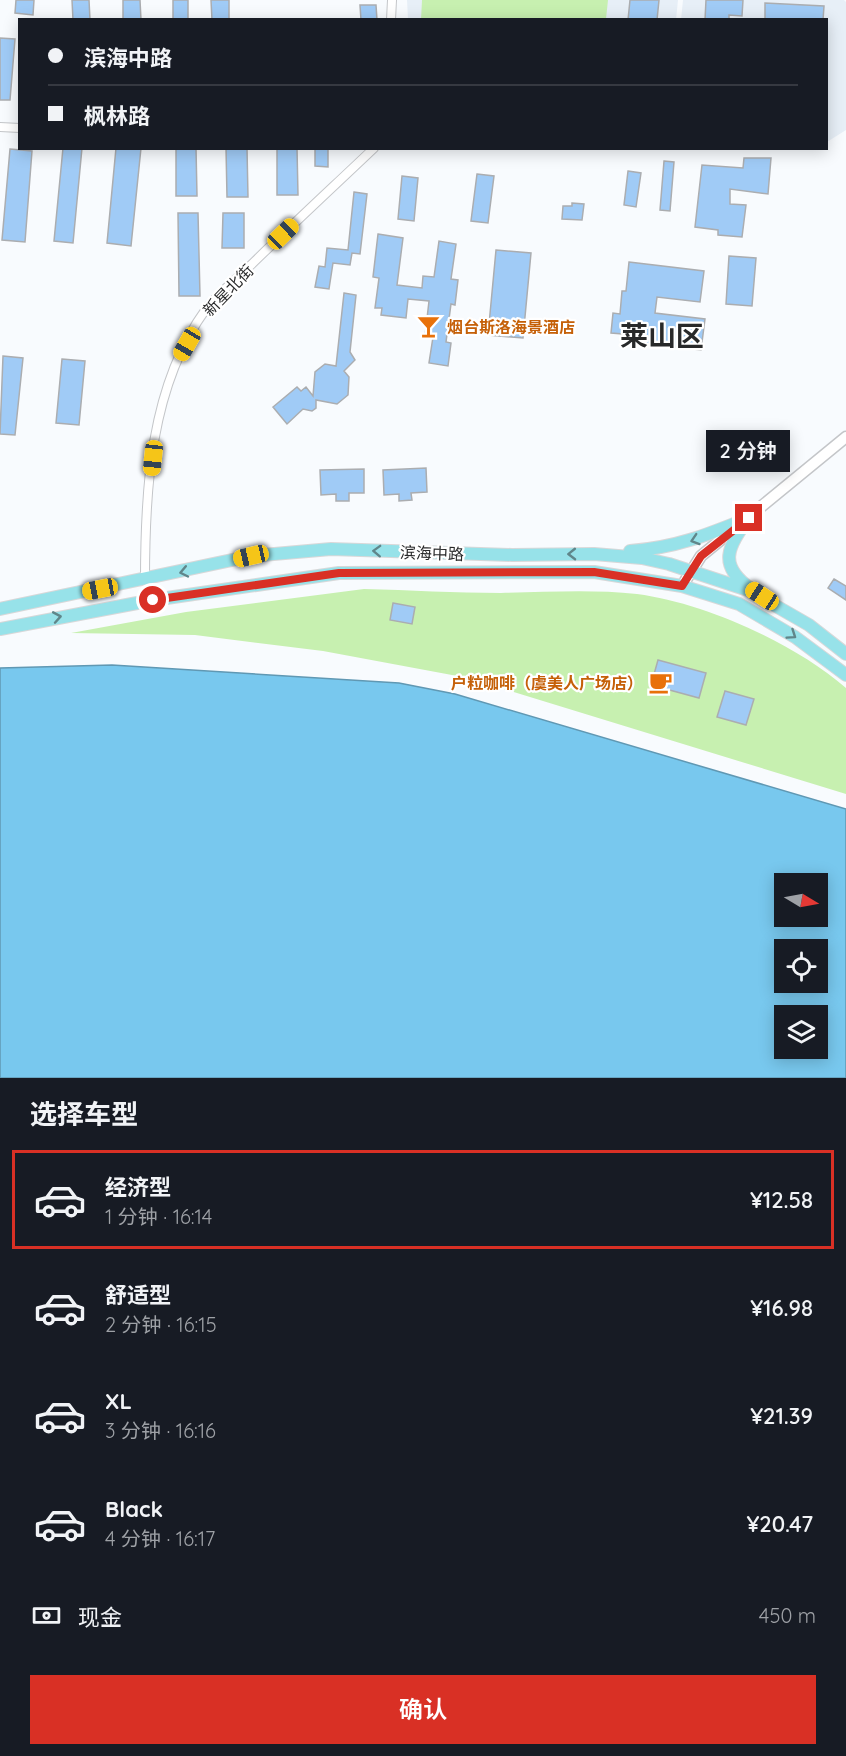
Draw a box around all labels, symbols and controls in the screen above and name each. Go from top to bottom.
text: 滨海中路 [84,44,172,72]
text: 枫林路 [84,102,150,130]
car [264,215,302,253]
street label: 新星北街 [199,260,257,320]
bar icon: 烟台斯洛海景酒店 [416,314,442,340]
place label: 烟台斯洛海景酒店 [447,317,575,337]
district label: 莱山区 [620,318,704,353]
car [170,324,204,364]
callout: 2 分钟 [707,431,791,473]
text: 2 分钟 [720,438,776,463]
car [142,439,164,477]
route end [735,504,762,531]
one-way arrow [690,532,701,545]
street label: 滨海中路 [400,542,464,564]
car [231,543,271,569]
one-way arrow [372,545,381,558]
one-way arrow [567,548,576,560]
one-way arrow [179,565,189,578]
car [81,577,119,601]
car [742,579,782,613]
route start [139,586,166,613]
one-way arrow [52,611,62,624]
one-way arrow [785,628,796,639]
cafe icon: 户粒咖啡（虞美人广场店） [648,670,674,696]
place label: 户粒咖啡（虞美人广场店） [451,673,643,693]
north arrow [774,873,828,927]
map controls [774,873,828,1059]
button: locate [774,939,828,993]
button: layers [774,1005,828,1059]
text: 选择车型 [30,1097,138,1131]
icon: car [33,1173,87,1227]
text: 经济型 [105,1173,171,1201]
text: ¥12.58 [750,1186,813,1214]
text: 1 分钟 · 16:14 [105,1204,212,1229]
icon: car [33,1281,87,1335]
text: 舒适型 [105,1281,171,1309]
text: ¥16.98 [750,1294,813,1322]
text: 2 分钟 · 16:15 [105,1312,217,1337]
text: XL [105,1387,132,1415]
icon: car [33,1389,87,1443]
text: ¥21.39 [750,1402,813,1430]
text: 3 分钟 · 16:16 [105,1418,216,1443]
text: Black [105,1495,163,1523]
icon: car [33,1497,87,1551]
text: ¥20.47 [746,1510,813,1538]
text: 4 分钟 · 16:17 [105,1526,215,1551]
icon: cash [30,1599,63,1632]
text: 现金 [78,1603,122,1631]
text: 450 m [759,1603,816,1628]
button: 确认 [30,1675,816,1744]

